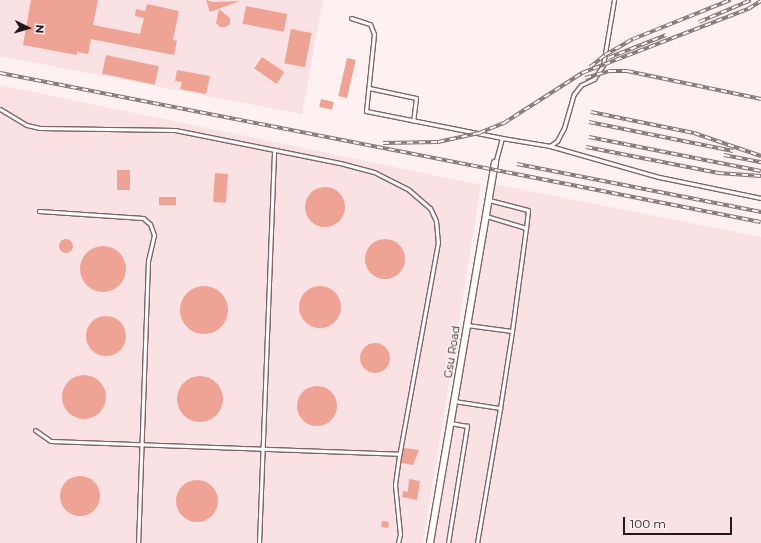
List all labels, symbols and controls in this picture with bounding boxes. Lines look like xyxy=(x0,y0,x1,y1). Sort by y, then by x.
north arrow xyxy=(8,8,48,48)
text: N xyxy=(33,24,47,34)
street label: Gsu Road xyxy=(441,325,463,379)
scale bar xyxy=(625,509,734,535)
text: 100 m xyxy=(630,516,666,531)

